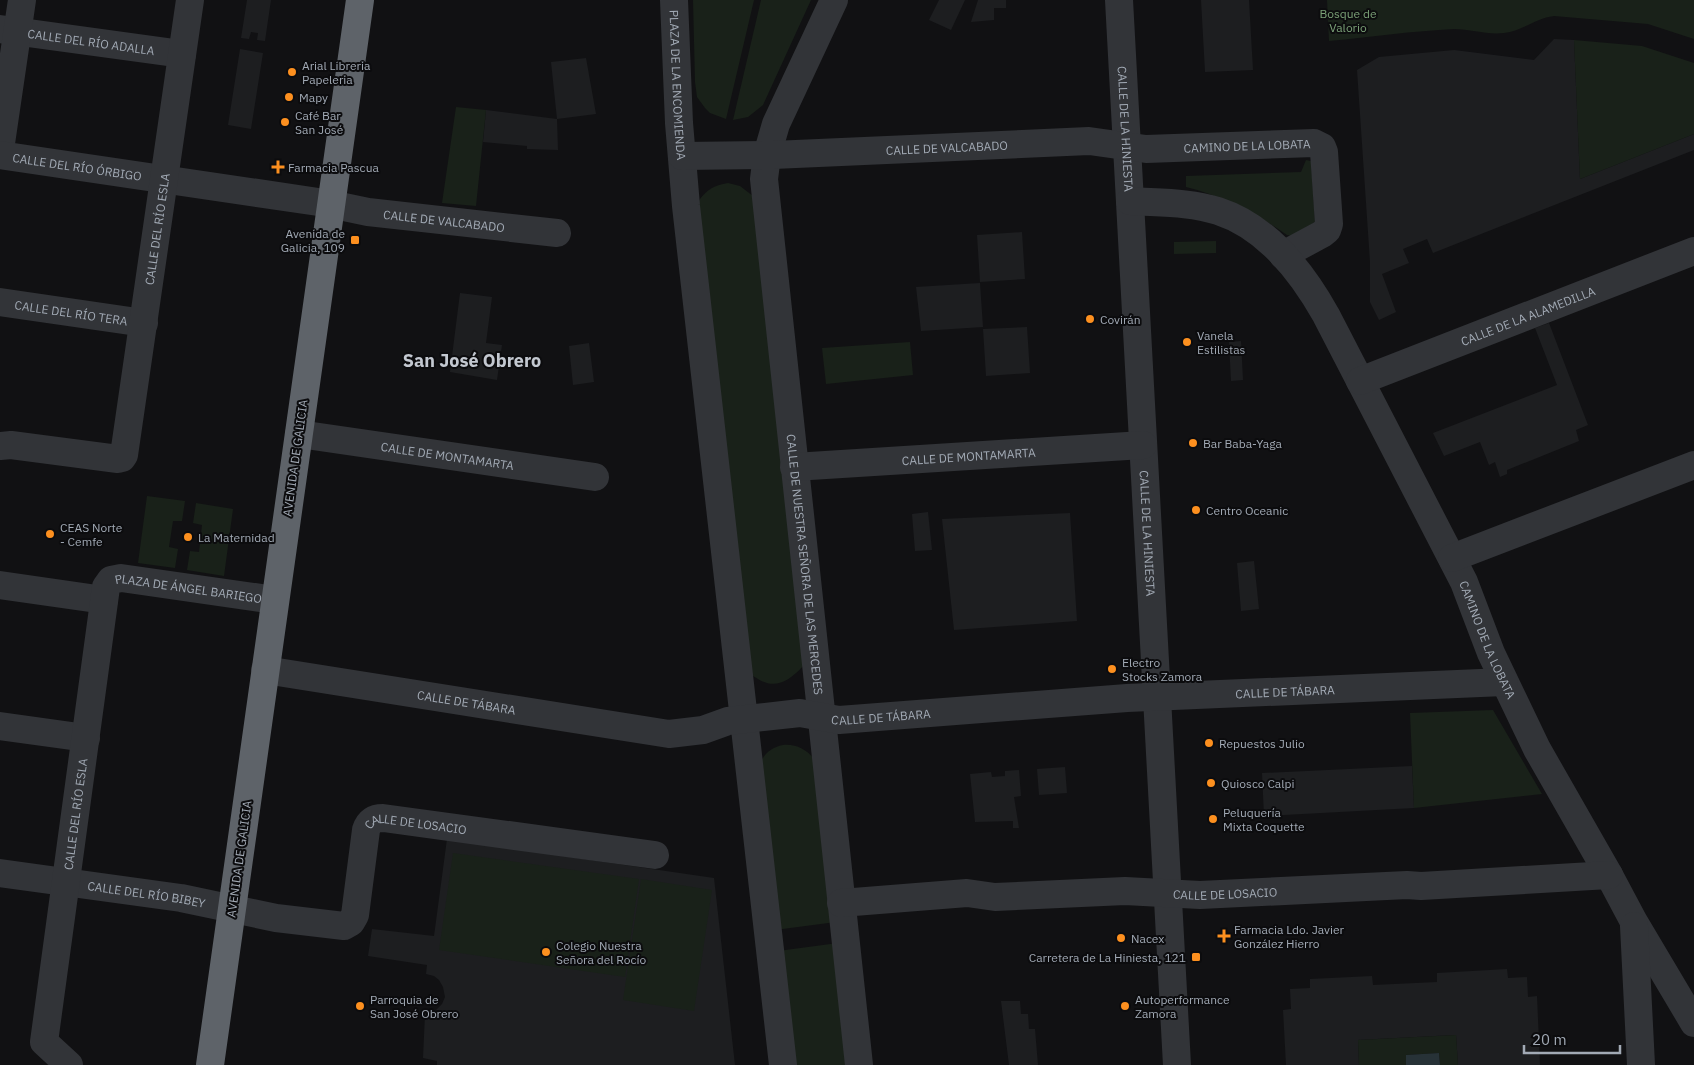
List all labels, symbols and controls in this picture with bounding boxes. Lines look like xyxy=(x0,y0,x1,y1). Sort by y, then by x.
park label: Bosque de Valorio xyxy=(1319,6,1377,35)
street label: PLAZA DE LA ENCOMIENDA xyxy=(667,9,690,161)
street label: CALLE DEL RÍO ADALLA xyxy=(27,25,156,58)
place label: Arial Libreria Papeleria xyxy=(302,58,371,87)
marker: Arial Libreria Papeleria xyxy=(286,66,298,78)
street label: CALLE DE LA HINIESTA xyxy=(1115,66,1137,192)
place label: Mapy xyxy=(299,90,328,105)
marker: Mapy xyxy=(283,91,295,103)
place label: Café Bar San José xyxy=(295,108,344,137)
marker: Café Bar San José xyxy=(279,116,291,128)
street label: CAMINO DE LA LOBATA xyxy=(1183,136,1311,155)
street label: CALLE DE VALCABADO xyxy=(885,137,1008,157)
street label: CALLE DEL RÍO ÓRBIGO xyxy=(12,149,143,183)
place label: Farmacia Pascua xyxy=(288,160,379,175)
marker: Farmacia Pascua xyxy=(272,161,284,173)
street label: CALLE DEL RÍO ESLA xyxy=(141,172,172,286)
street label: CALLE DE VALCABADO xyxy=(382,206,506,235)
place label: Avenida de Galicia, 109 xyxy=(281,226,345,255)
marker: Avenida de Galicia, 109 xyxy=(349,234,361,246)
street label: CALLE DE LA ALAMEDILLA xyxy=(1458,283,1597,349)
street label: CALLE DEL RÍO TERA xyxy=(14,297,129,328)
place label: Covirán xyxy=(1100,312,1141,327)
marker: Covirán xyxy=(1084,313,1096,325)
place label: Vanela Estilistas xyxy=(1197,328,1246,357)
marker: Vanela Estilistas xyxy=(1181,336,1193,348)
district label: San José Obrero xyxy=(403,349,541,372)
street label: AVENIDA DE GALICIA xyxy=(279,398,311,517)
street label: CALLE DE NUESTRA SEÑORA DE LAS MERCEDES xyxy=(784,433,827,696)
place label: Bar Baba-Yaga xyxy=(1203,436,1282,451)
marker: Bar Baba-Yaga xyxy=(1187,437,1199,449)
street label: CALLE DE MONTAMARTA xyxy=(380,439,515,473)
street label: CALLE DE MONTAMARTA xyxy=(901,444,1036,468)
street label: CALLE DE LA HINIESTA xyxy=(1137,470,1159,597)
place label: Centro Oceanic xyxy=(1206,503,1288,518)
marker: Centro Oceanic xyxy=(1190,504,1202,516)
place label: CEAS Norte - Cemfe xyxy=(60,520,123,549)
marker: CEAS Norte - Cemfe xyxy=(44,528,56,540)
place label: La Maternidad xyxy=(198,530,275,545)
marker: La Maternidad xyxy=(182,531,194,543)
street label: PLAZA DE ÁNGEL BARIEGO xyxy=(113,570,263,606)
street label: CAMINO DE LA LOBATA xyxy=(1457,578,1519,701)
place label: Electro Stocks Zamora xyxy=(1122,655,1203,684)
marker: Electro Stocks Zamora xyxy=(1106,663,1118,675)
street label: CALLE DE TÁBARA xyxy=(1235,682,1335,701)
street label: CALLE DE TÁBARA xyxy=(416,687,517,717)
street label: CALLE DE TÁBARA xyxy=(830,706,931,727)
place label: Repuestos Julio xyxy=(1219,736,1305,751)
marker: Repuestos Julio xyxy=(1203,737,1215,749)
street label: CALLE DEL RÍO ESLA xyxy=(60,757,90,871)
place label: Quiosco Calpi xyxy=(1221,776,1294,791)
marker: Quiosco Calpi xyxy=(1205,777,1217,789)
street label: AVENIDA DE GALICIA xyxy=(223,799,255,918)
place label: Peluquería Mixta Coquette xyxy=(1223,805,1305,834)
street label: CALLE DE LOSACIO xyxy=(360,810,468,837)
marker: Peluquería Mixta Coquette xyxy=(1207,813,1219,825)
street label: CALLE DEL RÍO BIBEY xyxy=(87,878,207,910)
street label: CALLE DE LOSACIO xyxy=(1173,884,1278,902)
place label: Farmacia Ldo. Javier González Hierro xyxy=(1234,922,1345,951)
marker: Farmacia Ldo. Javier González Hierro xyxy=(1218,930,1230,942)
place label: Nacex xyxy=(1131,931,1164,946)
marker: Nacex xyxy=(1115,932,1127,944)
place label: Colegio Nuestra Señora del Rocío xyxy=(556,938,647,967)
marker: Colegio Nuestra Señora del Rocío xyxy=(540,946,552,958)
place label: Carretera de La Hiniesta, 121 xyxy=(1029,950,1186,965)
marker: Carretera de La Hiniesta, 121 xyxy=(1190,951,1202,963)
place label: Parroquia de San José Obrero xyxy=(370,992,459,1021)
place label: Autoperformance Zamora xyxy=(1135,992,1230,1021)
marker: Parroquia de San José Obrero xyxy=(354,1000,366,1012)
marker: Autoperformance Zamora xyxy=(1119,1000,1131,1012)
scale bar xyxy=(1524,1022,1620,1054)
text: 20 m xyxy=(1532,1030,1567,1049)

